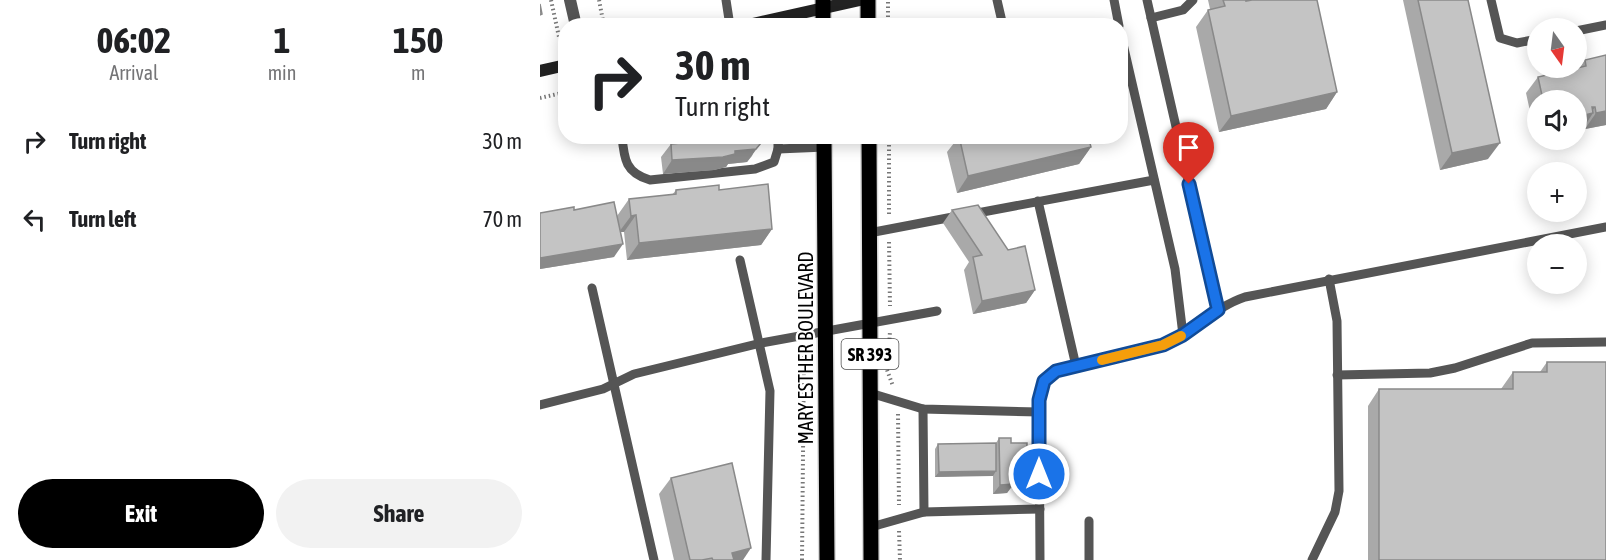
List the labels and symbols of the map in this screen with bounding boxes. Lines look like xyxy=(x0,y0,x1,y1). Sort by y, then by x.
north arrow xyxy=(1527,18,1587,78)
pin xyxy=(1163,122,1214,184)
street label: MARY ESTHER BOULEVARD xyxy=(794,252,817,444)
road number: SR 393 xyxy=(842,339,898,369)
position arrow xyxy=(1007,442,1071,506)

